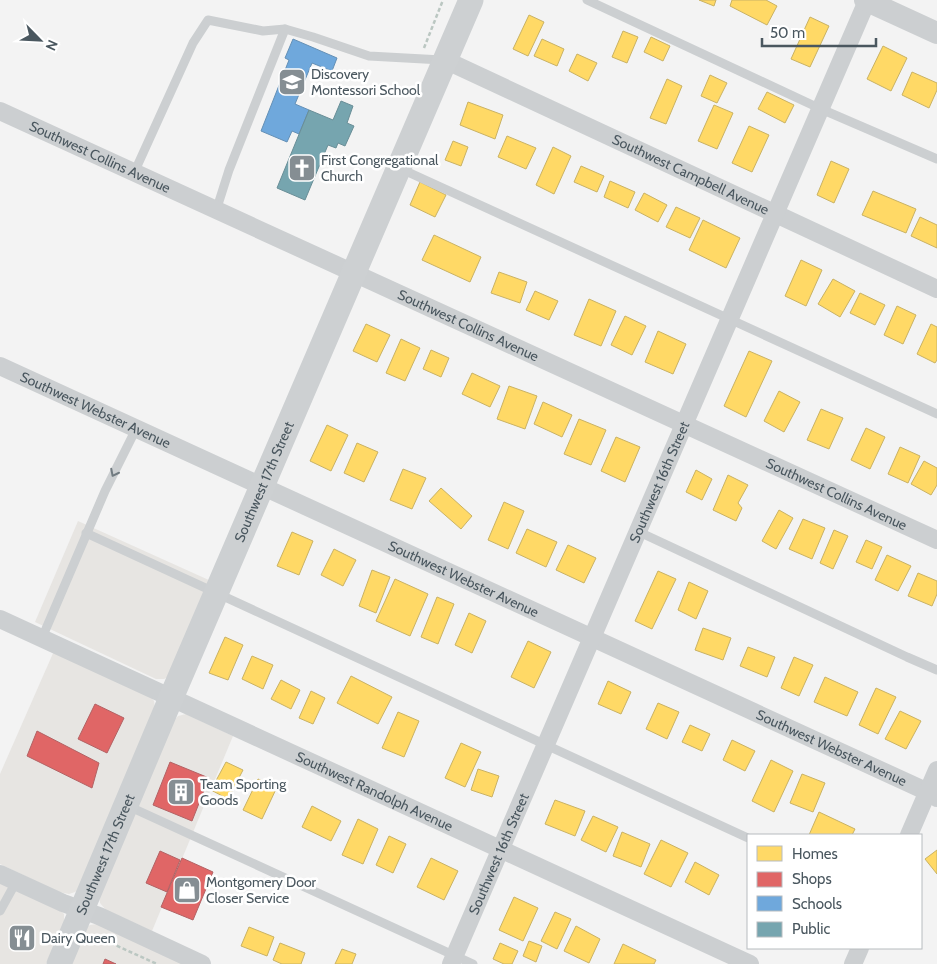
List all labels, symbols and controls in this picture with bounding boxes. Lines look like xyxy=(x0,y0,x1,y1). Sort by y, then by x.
north arrow xyxy=(15,15,65,65)
scale bar xyxy=(762,15,876,47)
text: 50 m xyxy=(770,24,805,42)
text: N xyxy=(42,37,62,53)
place label: Discovery Montessori School xyxy=(311,65,421,99)
school or university icon: Discovery Montessori School xyxy=(277,67,307,97)
street label: Southwest Collins Avenue xyxy=(27,117,173,197)
street label: Southwest Campbell Avenue xyxy=(609,130,772,219)
place label: First Congregational Church xyxy=(321,151,439,185)
church icon: First Congregational Church xyxy=(287,153,317,183)
street label: Southwest Collins Avenue xyxy=(395,285,542,365)
street label: Southwest Webster Avenue xyxy=(17,367,174,452)
street label: Southwest 17th Street xyxy=(230,418,298,545)
street label: Southwest 16th Street xyxy=(625,418,693,545)
street label: Southwest Collins Avenue xyxy=(763,454,910,534)
one-way arrow xyxy=(110,468,120,477)
street label: Southwest Webster Avenue xyxy=(385,536,542,621)
street label: Southwest Webster Avenue xyxy=(753,705,910,790)
street label: Southwest Randolph Avenue xyxy=(293,747,456,835)
place label: Team Sporting Goods xyxy=(200,775,287,809)
building icon: Team Sporting Goods xyxy=(166,777,196,807)
street label: Southwest 16th Street xyxy=(464,790,533,917)
street label: Southwest 17th Street xyxy=(72,791,139,917)
legend xyxy=(747,834,922,949)
text: Homes xyxy=(792,845,838,863)
text: Shops xyxy=(792,870,832,888)
place label: Montgomery Door Closer Service xyxy=(206,873,317,907)
shop icon: Montgomery Door Closer Service xyxy=(172,875,202,905)
text: Schools xyxy=(792,895,842,913)
text: Public xyxy=(792,920,830,938)
restaurant icon: Dairy Queen xyxy=(7,923,37,953)
place label: Dairy Queen xyxy=(41,929,116,947)

